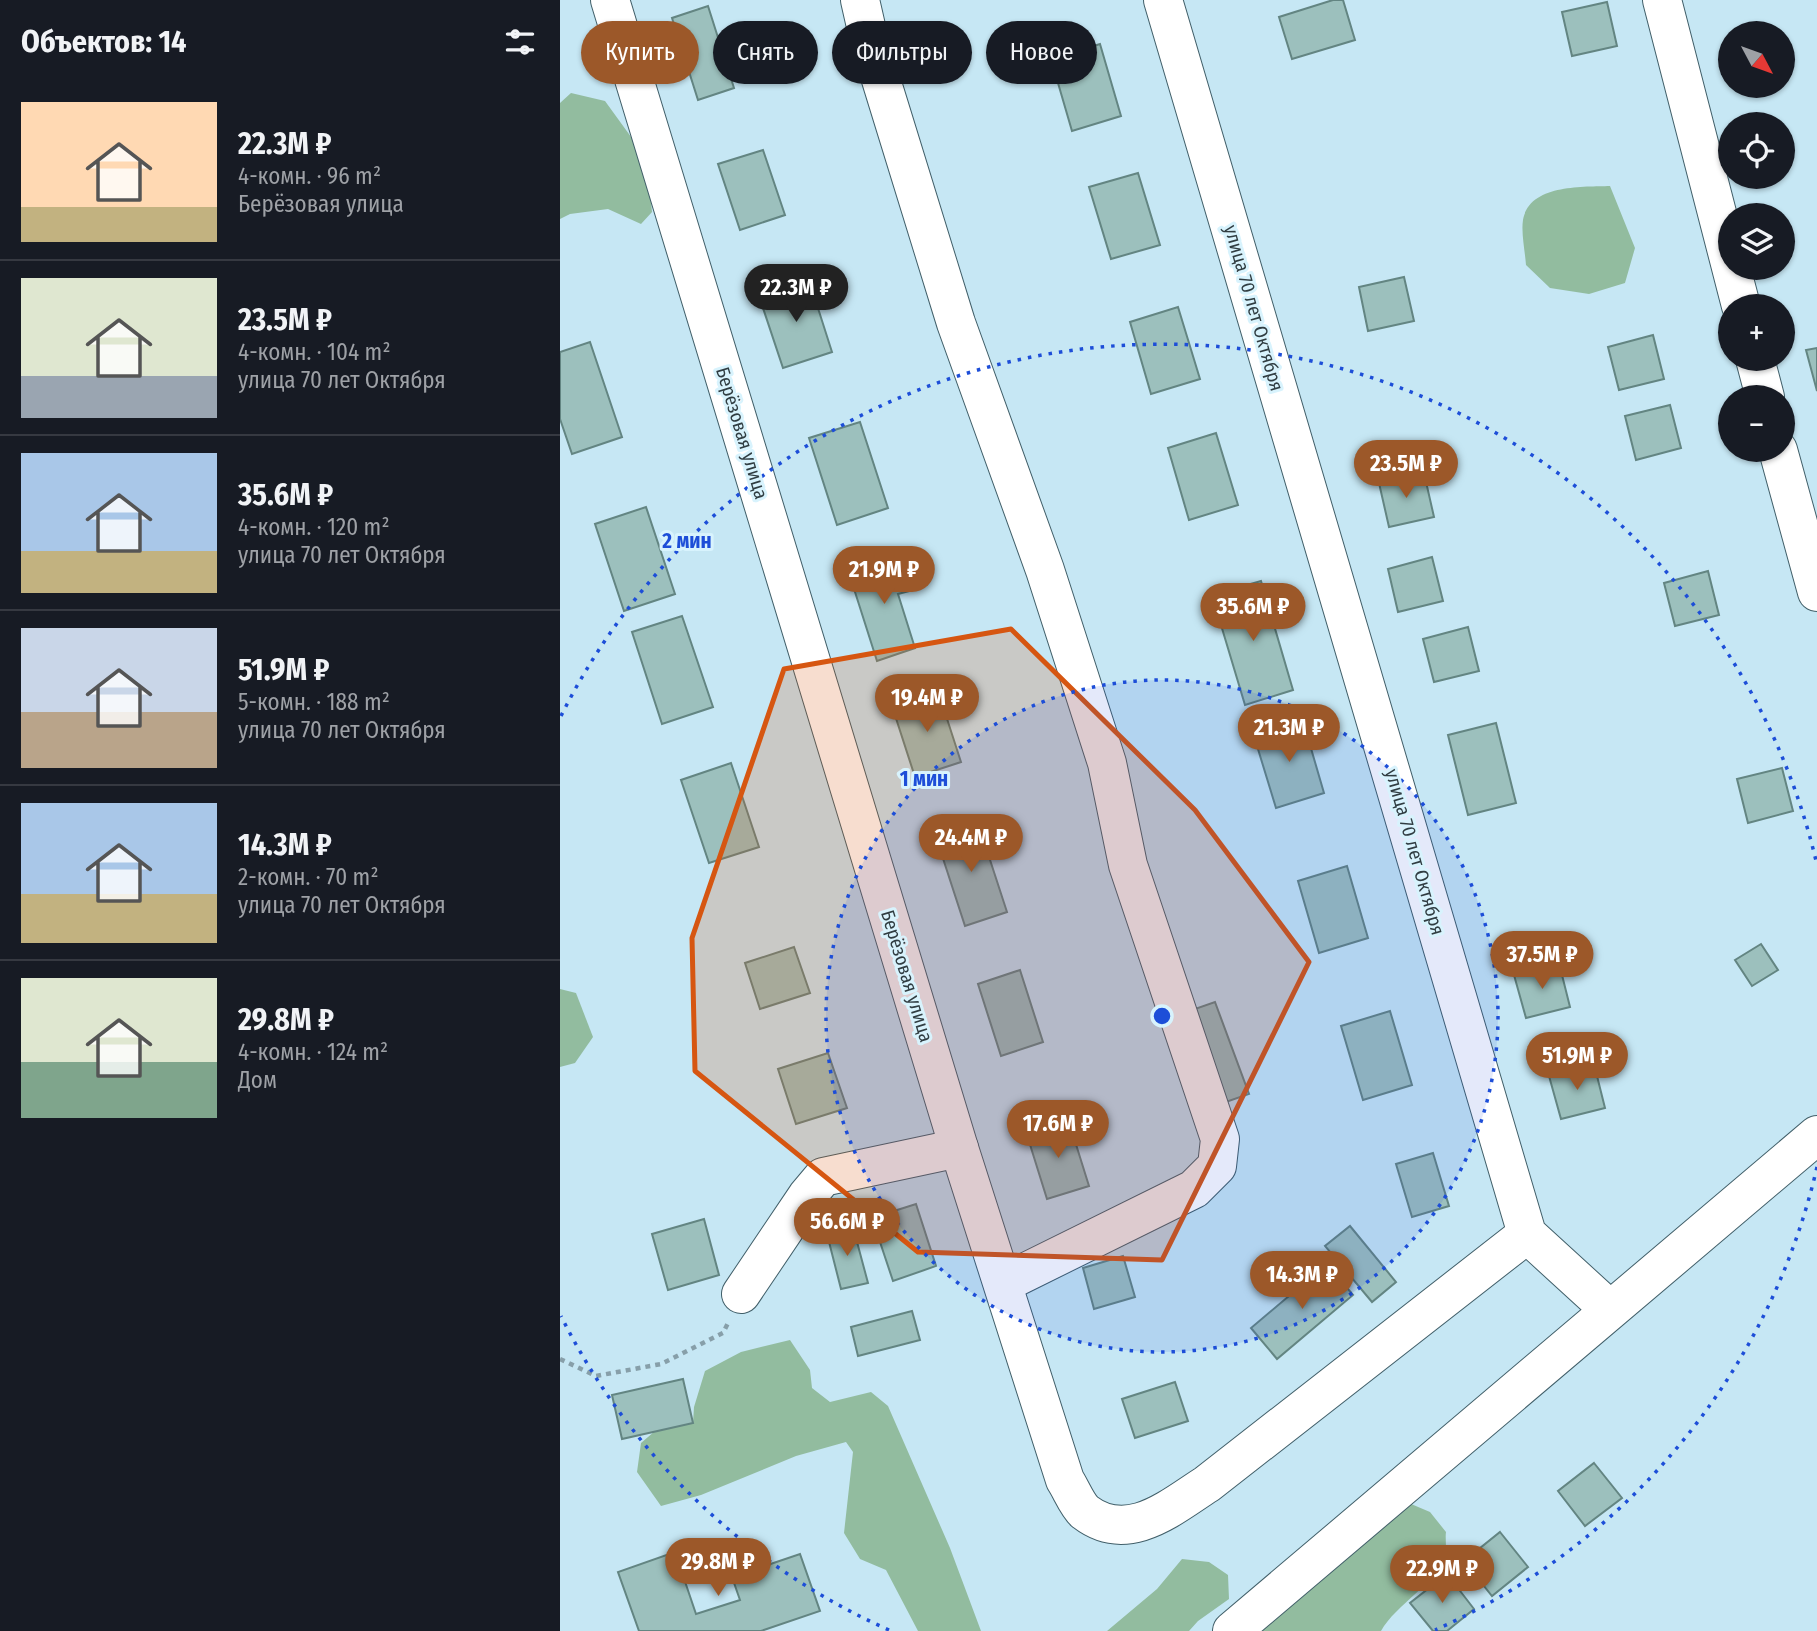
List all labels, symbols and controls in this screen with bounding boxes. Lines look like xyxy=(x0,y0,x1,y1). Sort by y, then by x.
chip: Купить xyxy=(581,21,699,84)
chip: Снять xyxy=(713,21,818,84)
chip: Фильтры xyxy=(832,21,972,84)
chip: Новое xyxy=(986,21,1097,84)
north arrow xyxy=(1718,21,1796,98)
map controls xyxy=(1718,21,1795,462)
icon: filters xyxy=(501,23,539,61)
text: Объектов: 14 xyxy=(21,24,187,60)
button: locate xyxy=(1718,112,1795,189)
text: 22.3M ₽ xyxy=(238,126,331,162)
icon: home xyxy=(77,130,161,214)
text: 4-комн. · 96 m² xyxy=(238,162,381,190)
text: Берёзовая улица xyxy=(238,190,404,218)
button: layers xyxy=(1718,203,1795,280)
street label: улица 70 лет Октября xyxy=(1219,222,1289,394)
pin: 22.3M ₽ xyxy=(731,264,861,324)
text: 22.3M ₽ xyxy=(760,273,832,301)
button: + xyxy=(1718,294,1795,371)
text: 23.5M ₽ xyxy=(238,302,332,338)
icon: home xyxy=(77,306,161,390)
text: 4-комн. · 104 m² xyxy=(238,338,391,366)
street label: Берёзовая улица xyxy=(711,364,773,502)
text: улица 70 лет Октября xyxy=(238,366,446,394)
button: − xyxy=(1718,385,1795,462)
pin: 23.5M ₽ xyxy=(1341,440,1471,500)
text: 23.5M ₽ xyxy=(1370,449,1442,477)
text: 35.6M ₽ xyxy=(238,477,333,513)
icon: home xyxy=(77,481,161,565)
text: 4-комн. · 120 m² xyxy=(238,513,390,541)
text: 2 мин xyxy=(661,528,712,554)
text: улица 70 лет Октября xyxy=(238,541,446,569)
pin: 21.9M ₽ xyxy=(819,546,949,606)
text: 21.9M ₽ xyxy=(849,555,919,583)
pin: 35.6M ₽ xyxy=(1188,584,1318,643)
text: 35.6M ₽ xyxy=(1216,592,1290,620)
text: 51.9M ₽ xyxy=(238,652,330,688)
icon: home xyxy=(77,656,161,740)
pin: 19.4M ₽ xyxy=(862,674,992,734)
text: 19.4M ₽ xyxy=(891,683,963,711)
text: 5-комн. · 188 m² xyxy=(238,688,390,716)
pin: 21.3M ₽ xyxy=(1224,704,1354,764)
text: 21.3M ₽ xyxy=(1254,713,1324,741)
text: улица 70 лет Октября xyxy=(238,716,446,744)
text: 1 мин xyxy=(900,766,948,792)
street label: улица 70 лет Октября xyxy=(1380,766,1450,938)
pin: 24.4M ₽ xyxy=(906,814,1036,874)
text: 24.4M ₽ xyxy=(935,823,1007,851)
text: 14.3M ₽ xyxy=(238,827,332,863)
icon: home xyxy=(77,831,161,915)
text: 2-комн. · 70 m² xyxy=(238,863,378,891)
text: улица 70 лет Октября xyxy=(238,891,446,919)
street label: Берёзовая улица xyxy=(876,907,938,1045)
pin: 37.5M ₽ xyxy=(1477,932,1607,991)
text: 37.5M ₽ xyxy=(1506,940,1578,968)
text: 29.8M ₽ xyxy=(238,1002,334,1038)
centre of rings xyxy=(1150,1004,1174,1028)
icon: home xyxy=(77,1006,161,1090)
pin: 51.9M ₽ xyxy=(1512,1032,1642,1092)
text: 4-комн. · 124 m² xyxy=(238,1038,388,1066)
text: 51.9M ₽ xyxy=(1542,1041,1612,1069)
text: Дом xyxy=(238,1066,277,1094)
pin: 17.6M ₽ xyxy=(993,1100,1123,1160)
text: 17.6M ₽ xyxy=(1023,1109,1093,1137)
pin: 56.6M ₽ xyxy=(782,1198,912,1258)
text: 56.6M ₽ xyxy=(810,1207,884,1235)
pin: 14.3M ₽ xyxy=(1237,1252,1367,1311)
text: 14.3M ₽ xyxy=(1266,1260,1338,1288)
pin: 29.8M ₽ xyxy=(653,1538,783,1598)
pin: 22.9M ₽ xyxy=(1377,1546,1507,1605)
text: 29.8M ₽ xyxy=(681,1547,755,1575)
text: 22.9M ₽ xyxy=(1406,1554,1478,1582)

